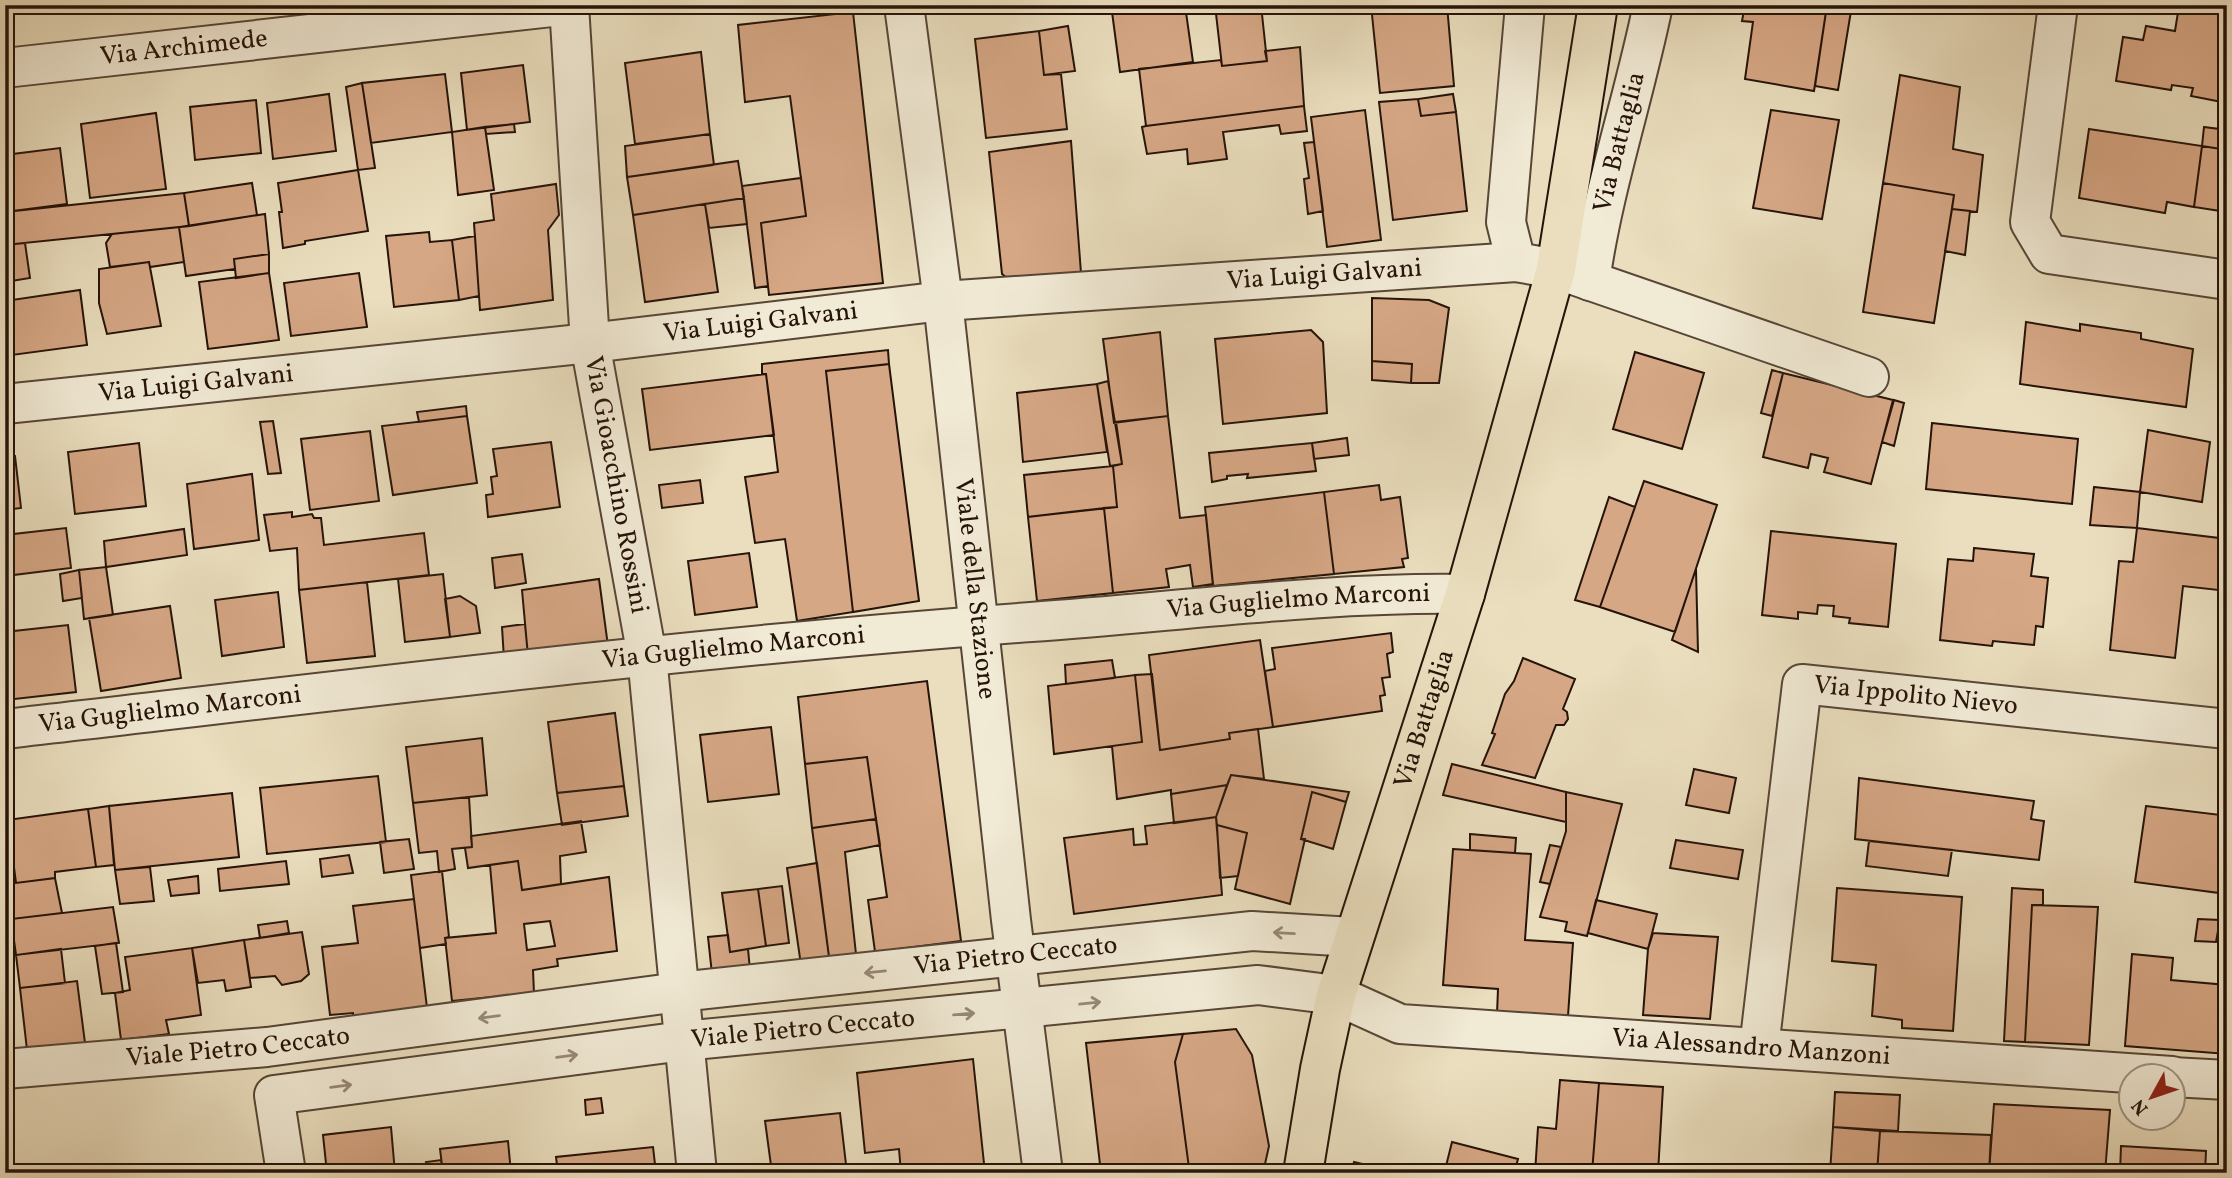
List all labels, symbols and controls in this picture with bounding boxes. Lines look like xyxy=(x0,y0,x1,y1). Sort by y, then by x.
street label: Via Archimede xyxy=(98,21,270,75)
street label: Via Battaglia xyxy=(1585,68,1655,216)
street label: Via Luigi Galvani xyxy=(1226,250,1423,300)
street label: Via Luigi Galvani xyxy=(661,293,860,352)
street label: Via Gioacchino Rossini xyxy=(575,353,657,617)
street label: Via Luigi Galvani xyxy=(97,356,295,412)
street label: Viale della Stazione xyxy=(945,476,1005,701)
street label: Via Guglielmo Marconi xyxy=(1165,576,1431,629)
street label: Via Guglielmo Marconi xyxy=(600,617,867,679)
street label: Via Battaglia xyxy=(1386,645,1464,793)
street label: Via Ippolito Nievo xyxy=(1812,667,2020,725)
street label: Via Guglielmo Marconi xyxy=(37,677,303,743)
one-way arrow xyxy=(1274,926,1296,939)
street label: Via Pietro Ceccato xyxy=(912,927,1119,985)
one-way arrow xyxy=(864,965,887,978)
one-way arrow xyxy=(1078,996,1101,1009)
street label: Viale Pietro Ceccato xyxy=(689,1001,917,1058)
one-way arrow xyxy=(952,1007,974,1020)
one-way arrow xyxy=(479,1011,501,1024)
street label: Viale Pietro Ceccato xyxy=(125,1018,352,1077)
street label: Via Alessandro Manzoni xyxy=(1611,1020,1892,1075)
one-way arrow xyxy=(555,1050,578,1063)
north arrow xyxy=(2116,1062,2186,1132)
one-way arrow xyxy=(329,1079,352,1092)
text: N xyxy=(2126,1093,2155,1120)

